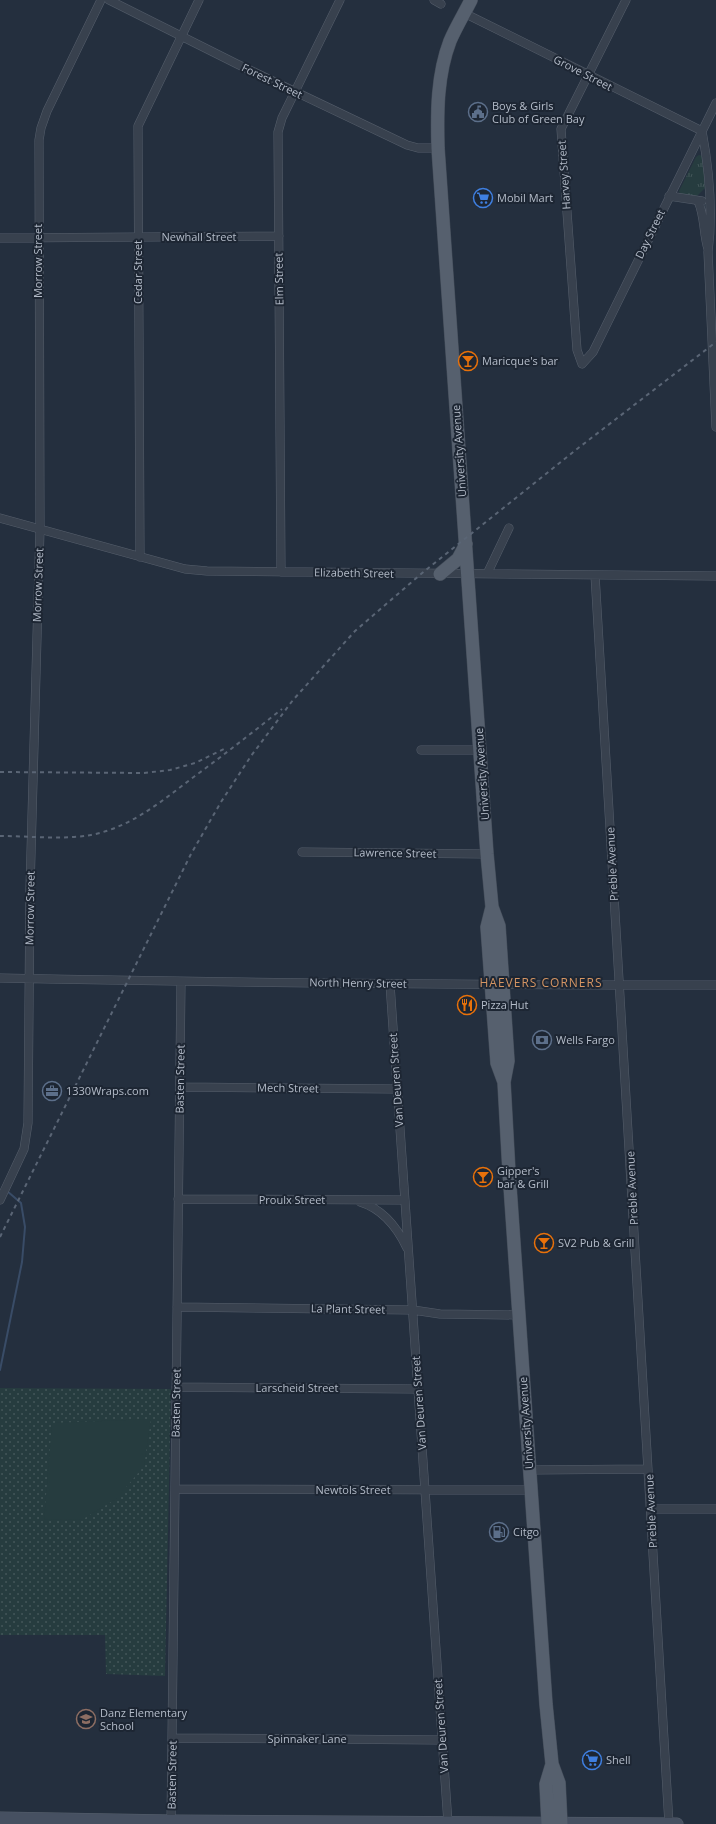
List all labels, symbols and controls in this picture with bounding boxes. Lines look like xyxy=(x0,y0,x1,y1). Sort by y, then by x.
street label: Grove Street xyxy=(551,51,615,94)
street label: Forest Street xyxy=(239,59,305,102)
place label: Boys & Girls Club of Green Bay xyxy=(492,98,585,126)
public building icon: Boys & Girls Club of Green Bay xyxy=(467,101,489,123)
street label: Harvey Street xyxy=(554,140,573,210)
supermarket icon: Mobil Mart xyxy=(472,187,494,209)
place label: Mobil Mart xyxy=(497,190,553,205)
street label: Day Street xyxy=(631,207,668,261)
street label: Morrow Street xyxy=(30,224,45,298)
street label: Newhall Street xyxy=(162,229,237,244)
street label: Cedar Street xyxy=(130,240,145,304)
street label: Elm Street xyxy=(271,252,286,305)
bar icon: Maricque's bar xyxy=(457,350,479,372)
place label: Maricque's bar xyxy=(482,353,559,368)
street label: University Avenue xyxy=(448,404,469,498)
street label: Morrow Street xyxy=(29,548,46,622)
street label: Elizabeth Street xyxy=(314,564,394,581)
street label: University Avenue xyxy=(471,727,492,821)
street label: Preble Avenue xyxy=(602,827,621,901)
street label: Lawrence Street xyxy=(353,844,437,861)
street label: Morrow Street xyxy=(21,871,38,945)
street label: North Henry Street xyxy=(309,974,407,991)
district label: HAEVERS CORNERS xyxy=(479,974,603,991)
restaurant icon: Pizza Hut xyxy=(456,994,478,1016)
place label: Pizza Hut xyxy=(481,997,529,1012)
bank icon: Wells Fargo xyxy=(531,1029,553,1051)
street label: Van Deuren Street xyxy=(385,1032,406,1128)
place label: Wells Fargo xyxy=(556,1032,615,1047)
street label: Basten Street xyxy=(171,1044,188,1114)
street label: Mech Street xyxy=(257,1079,319,1096)
office icon: 1330Wraps.com xyxy=(41,1080,63,1102)
place label: 1330Wraps.com xyxy=(66,1083,149,1098)
street label: Preble Avenue xyxy=(622,1151,641,1225)
place label: Gipper's bar & Grill xyxy=(497,1163,549,1191)
bar icon: Gipper's bar & Grill xyxy=(472,1166,494,1188)
street label: Proulx Street xyxy=(259,1192,325,1207)
bar icon: SV2 Pub & Grill xyxy=(533,1232,555,1254)
place label: SV2 Pub & Grill xyxy=(558,1235,634,1250)
street label: La Plant Street xyxy=(311,1300,385,1317)
street label: Van Deuren Street xyxy=(408,1355,429,1451)
street label: Basten Street xyxy=(167,1368,184,1438)
street label: University Avenue xyxy=(515,1376,536,1470)
street label: Larscheid Street xyxy=(256,1380,339,1395)
street label: Preble Avenue xyxy=(641,1474,660,1548)
street label: Newtols Street xyxy=(315,1482,391,1497)
fuel station icon: Citgo xyxy=(488,1521,510,1543)
place label: Citgo xyxy=(513,1524,540,1539)
street label: Van Deuren Street xyxy=(430,1678,451,1774)
place label: Danz Elementary School xyxy=(100,1705,188,1733)
school or university icon: Danz Elementary School xyxy=(75,1708,97,1730)
street label: Spinnaker Lane xyxy=(267,1731,347,1746)
street label: Basten Street xyxy=(163,1740,180,1810)
supermarket icon: Shell xyxy=(581,1749,603,1771)
place label: Shell xyxy=(606,1752,631,1767)

